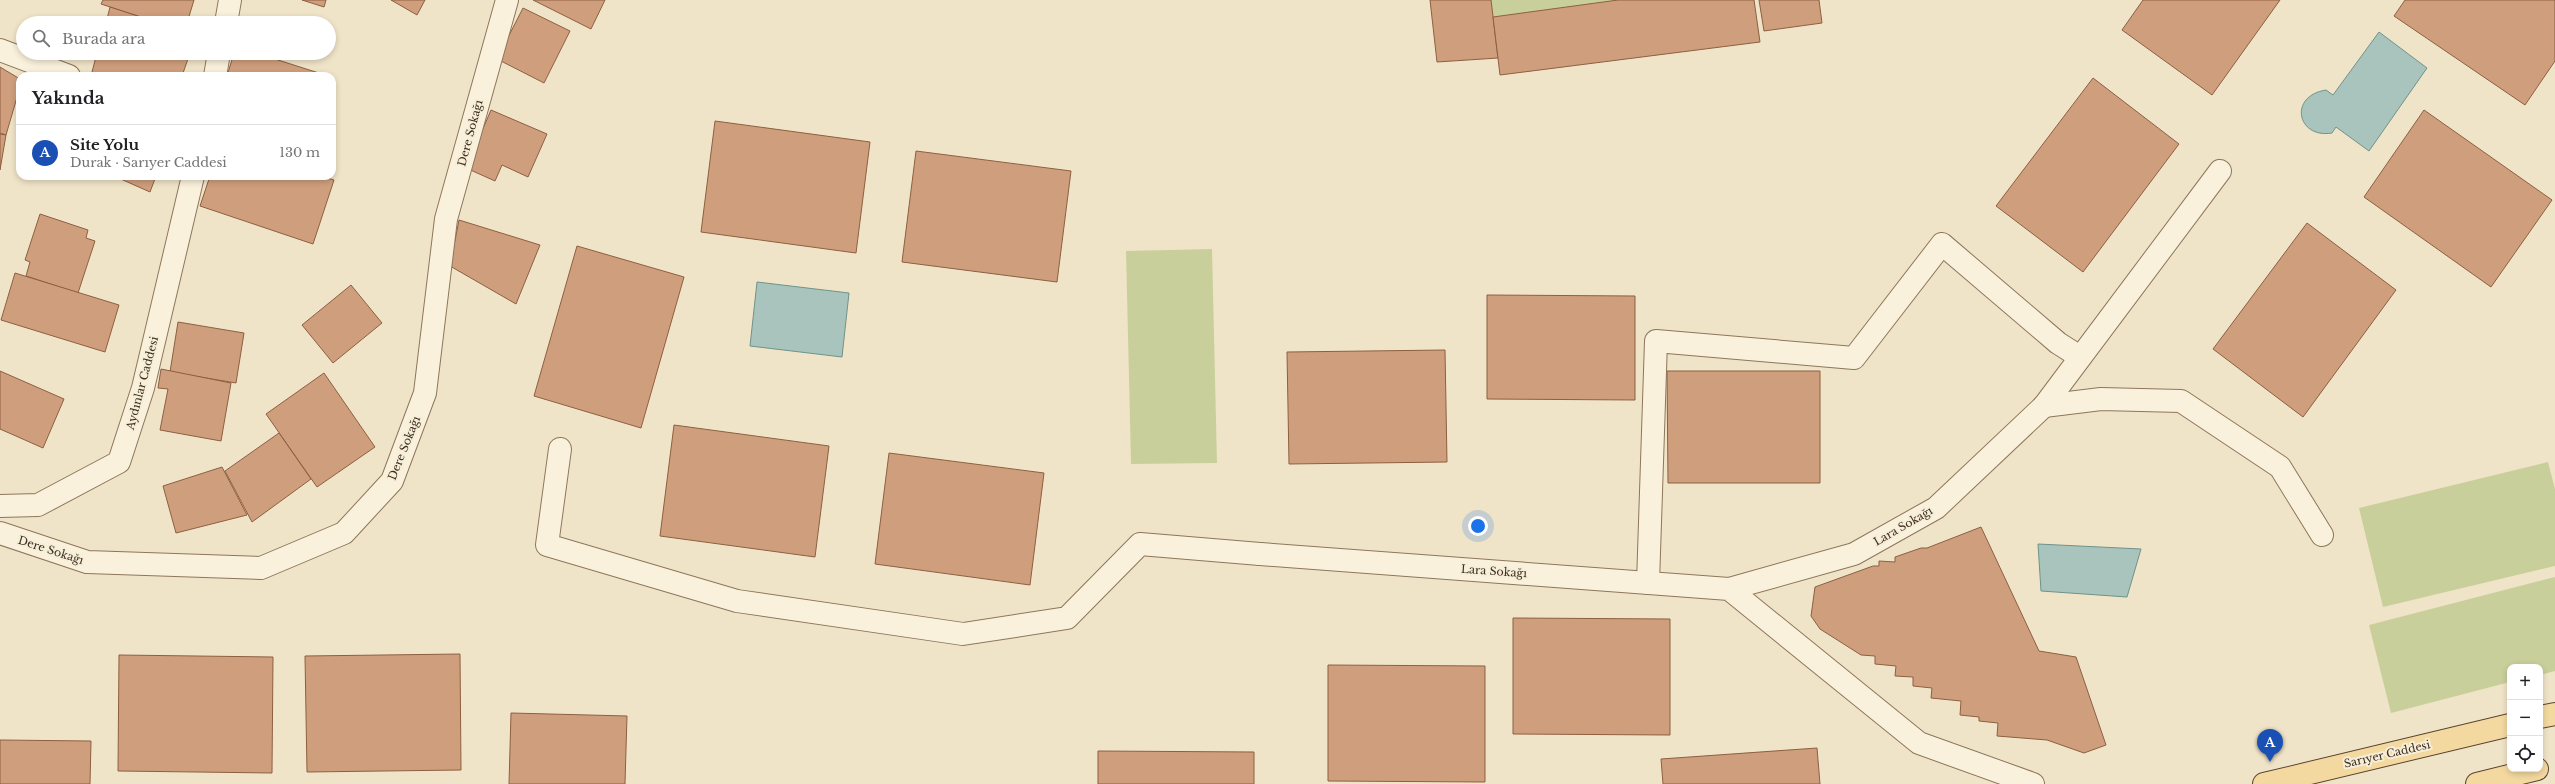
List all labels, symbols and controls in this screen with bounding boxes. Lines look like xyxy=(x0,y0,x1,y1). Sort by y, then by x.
search box xyxy=(16,16,336,60)
icon: search xyxy=(30,27,52,49)
text: Burada ara xyxy=(62,29,145,48)
text: Yakında xyxy=(32,88,104,109)
street label: Dere Sokağı xyxy=(454,98,486,168)
text: Site Yolu xyxy=(70,135,139,154)
text: A xyxy=(40,144,50,161)
text: 130 m xyxy=(279,144,320,161)
text: Durak · Sarıyer Caddesi xyxy=(70,154,227,171)
street label: Aydınlar Caddesi xyxy=(123,335,161,432)
street label: Dere Sokağı xyxy=(385,414,423,482)
street label: Lara Sokağı xyxy=(1871,503,1935,549)
your location xyxy=(1468,516,1488,536)
street label: Dere Sokağı xyxy=(16,533,86,567)
street label: Lara Sokağı xyxy=(1461,562,1528,580)
map controls xyxy=(2507,664,2543,772)
button: + xyxy=(2507,664,2543,700)
button: − xyxy=(2507,700,2543,736)
pin: A xyxy=(2257,729,2283,762)
button: locate xyxy=(2507,736,2543,772)
street label: Sarıyer Caddesi xyxy=(2342,737,2432,771)

